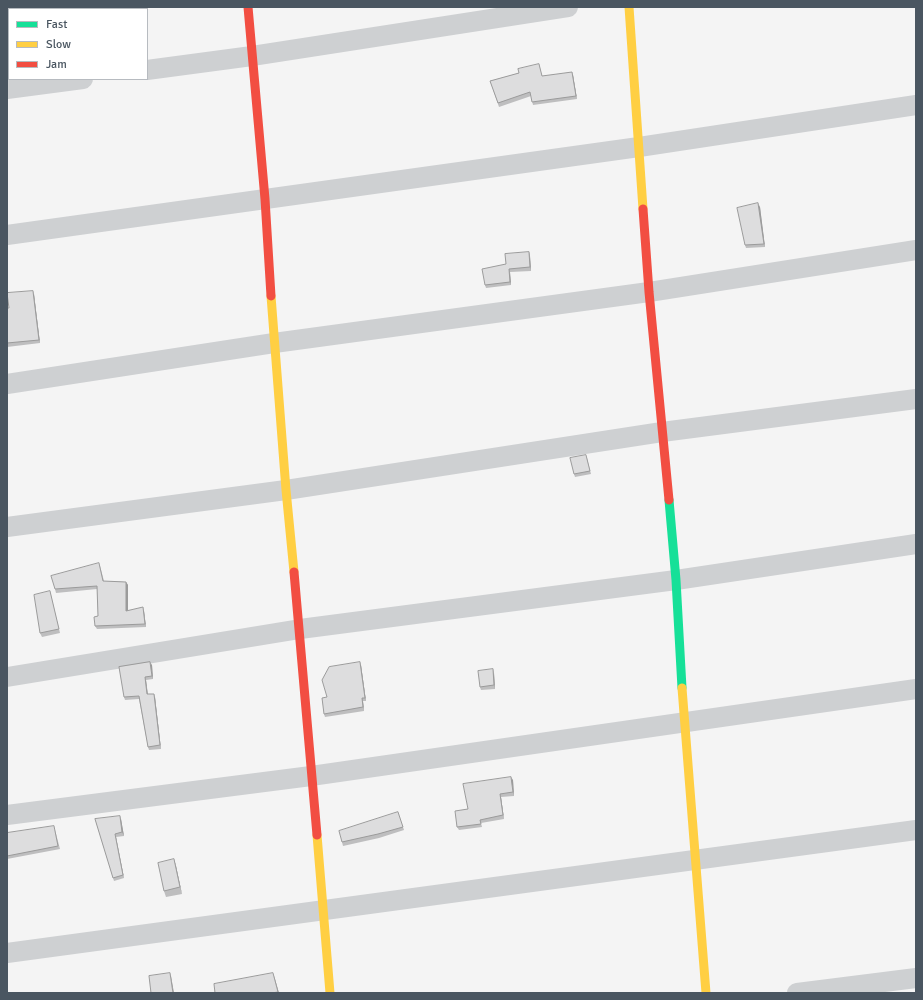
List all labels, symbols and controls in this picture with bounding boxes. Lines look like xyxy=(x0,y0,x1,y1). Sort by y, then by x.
legend xyxy=(8,8,148,80)
text: Fast xyxy=(46,17,67,32)
text: Slow xyxy=(46,37,71,52)
text: Jam xyxy=(46,57,67,72)

